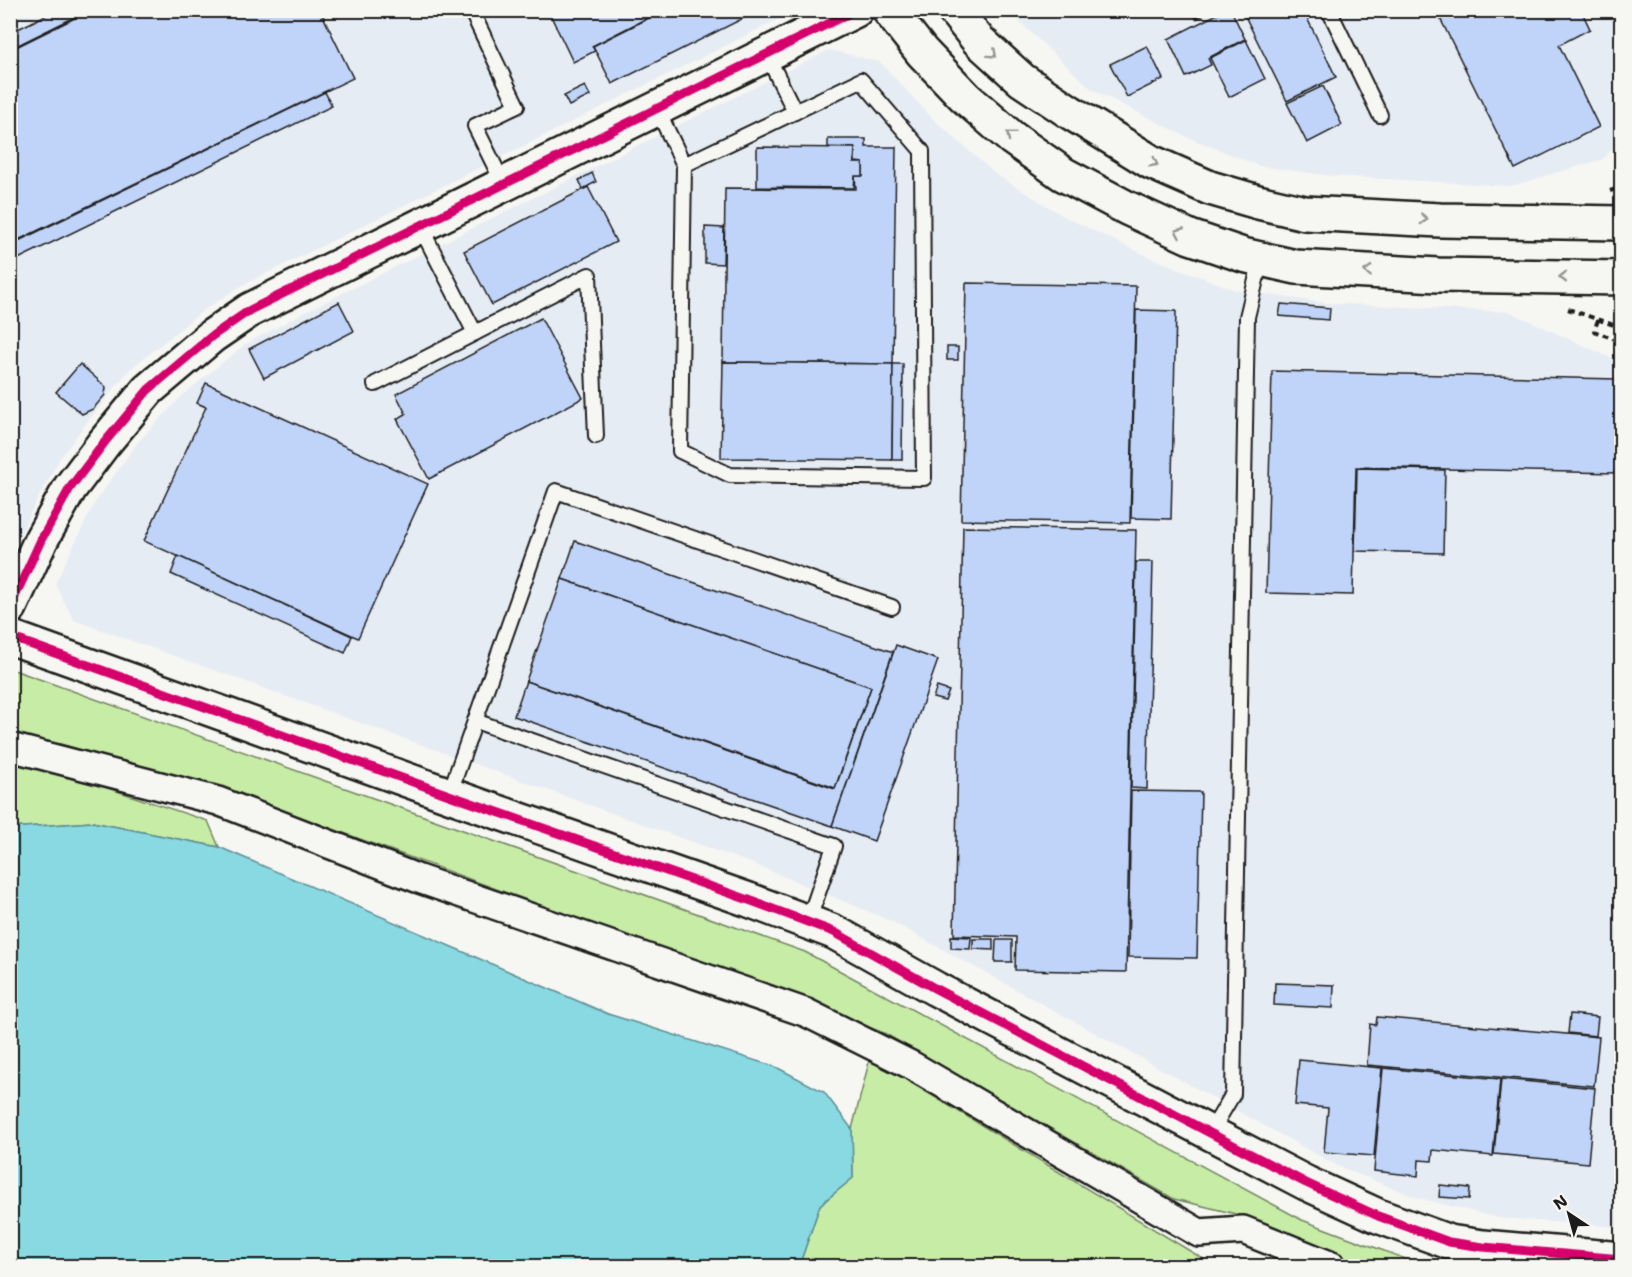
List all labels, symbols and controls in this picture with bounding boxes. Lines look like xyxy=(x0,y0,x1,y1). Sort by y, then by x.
one-way arrow xyxy=(986,47,997,58)
one-way arrow xyxy=(1006,132,1017,143)
one-way arrow xyxy=(1148,155,1159,167)
one-way arrow xyxy=(1420,212,1429,225)
one-way arrow xyxy=(1174,227,1185,239)
one-way arrow xyxy=(1364,265,1373,278)
one-way arrow xyxy=(1559,271,1568,283)
north arrow xyxy=(1539,1184,1599,1244)
text: N xyxy=(1549,1190,1572,1214)

